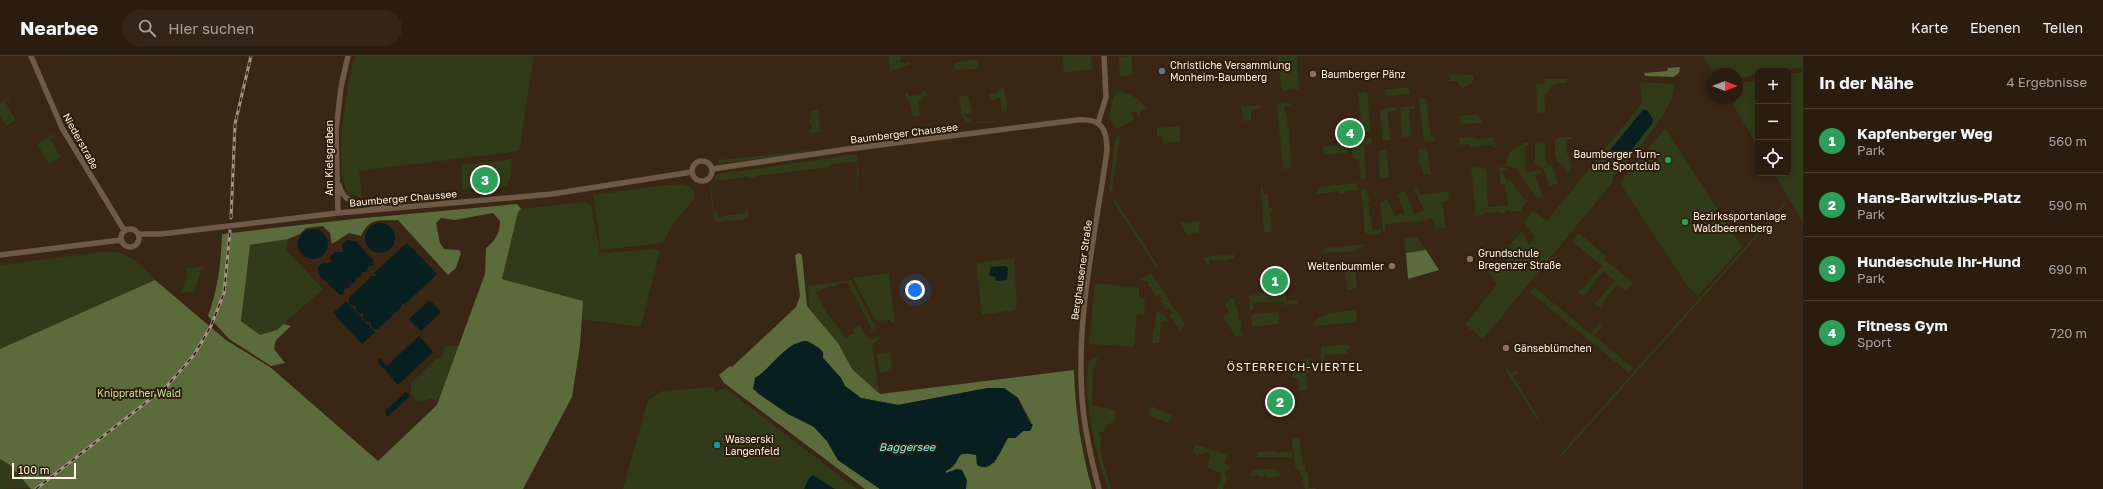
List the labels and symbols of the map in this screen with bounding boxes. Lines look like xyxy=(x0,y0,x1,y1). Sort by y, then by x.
place label: Christliche Versammlung Monheim-Baumberg xyxy=(1170,59,1291,83)
marker: Christliche Versammlung Monheim-Baumberg xyxy=(1157,66,1167,76)
place label: Baumberger Pänz xyxy=(1321,68,1406,80)
north arrow xyxy=(1707,68,1743,104)
marker: Baumberger Pänz xyxy=(1308,69,1318,79)
street label: Niederstraße xyxy=(61,111,101,171)
pin: 4 xyxy=(1337,118,1363,148)
street label: Am Kielsgraben xyxy=(323,120,335,196)
street label: Baumberger Chaussee xyxy=(850,120,959,146)
place label: Baumberger Turn- und Sportclub xyxy=(1573,148,1660,172)
marker: Baumberger Turn- und Sportclub xyxy=(1663,155,1673,165)
pin: 3 xyxy=(472,165,498,195)
street label: Baumberger Chaussee xyxy=(349,187,458,209)
place label: Bezirkssportanlage Waldbeerenberg xyxy=(1693,210,1786,234)
marker: Bezirkssportanlage Waldbeerenberg xyxy=(1680,217,1690,227)
street label: Berghausener Straße xyxy=(1068,219,1094,321)
place label: Grundschule Bregenzer Straße xyxy=(1478,247,1561,271)
marker: Grundschule Bregenzer Straße xyxy=(1465,254,1475,264)
place label: Weltenbummler xyxy=(1307,260,1384,272)
marker: Weltenbummler xyxy=(1387,261,1397,271)
pin: 1 xyxy=(1262,266,1288,296)
your location xyxy=(905,280,925,300)
place label: Gänseblümchen xyxy=(1514,342,1592,354)
marker: Gänseblümchen xyxy=(1501,343,1511,353)
district label: ÖSTERREICH-VIERTEL xyxy=(1227,360,1363,373)
park label: Knipprather Wald xyxy=(97,387,181,399)
pin: 2 xyxy=(1267,387,1293,417)
place label: Wasserski Langenfeld xyxy=(725,433,779,457)
marker: Wasserski Langenfeld xyxy=(712,440,722,450)
water label: Baggersee xyxy=(879,440,937,454)
scale bar xyxy=(12,461,76,480)

